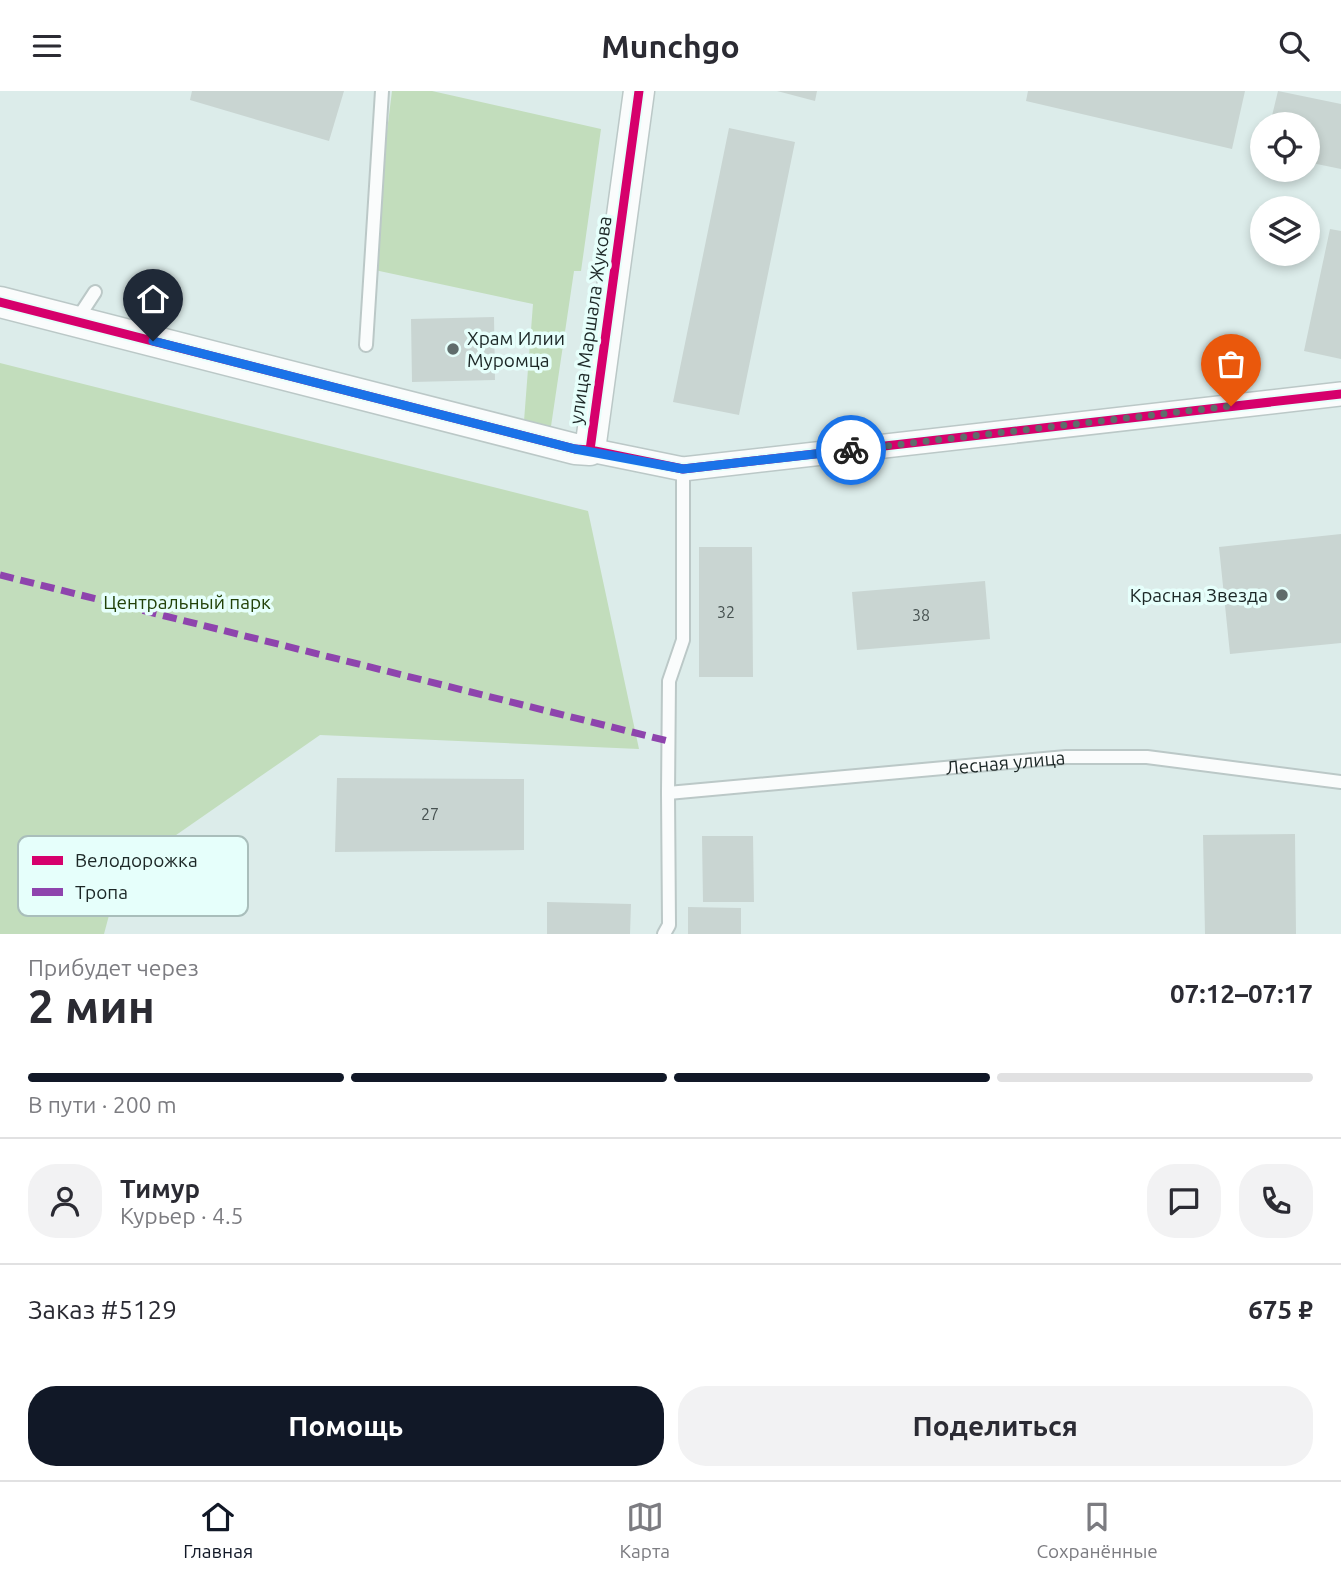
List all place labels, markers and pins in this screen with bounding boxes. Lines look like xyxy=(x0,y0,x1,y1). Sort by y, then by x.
pin xyxy=(123,269,183,341)
place label: Храм Илии Муромца xyxy=(467,327,565,371)
pin xyxy=(1201,334,1261,406)
marker: Храм Илии Муромца xyxy=(445,341,461,357)
place label: Красная Звезда xyxy=(1130,584,1268,606)
marker: Красная Звезда xyxy=(1274,587,1290,603)

